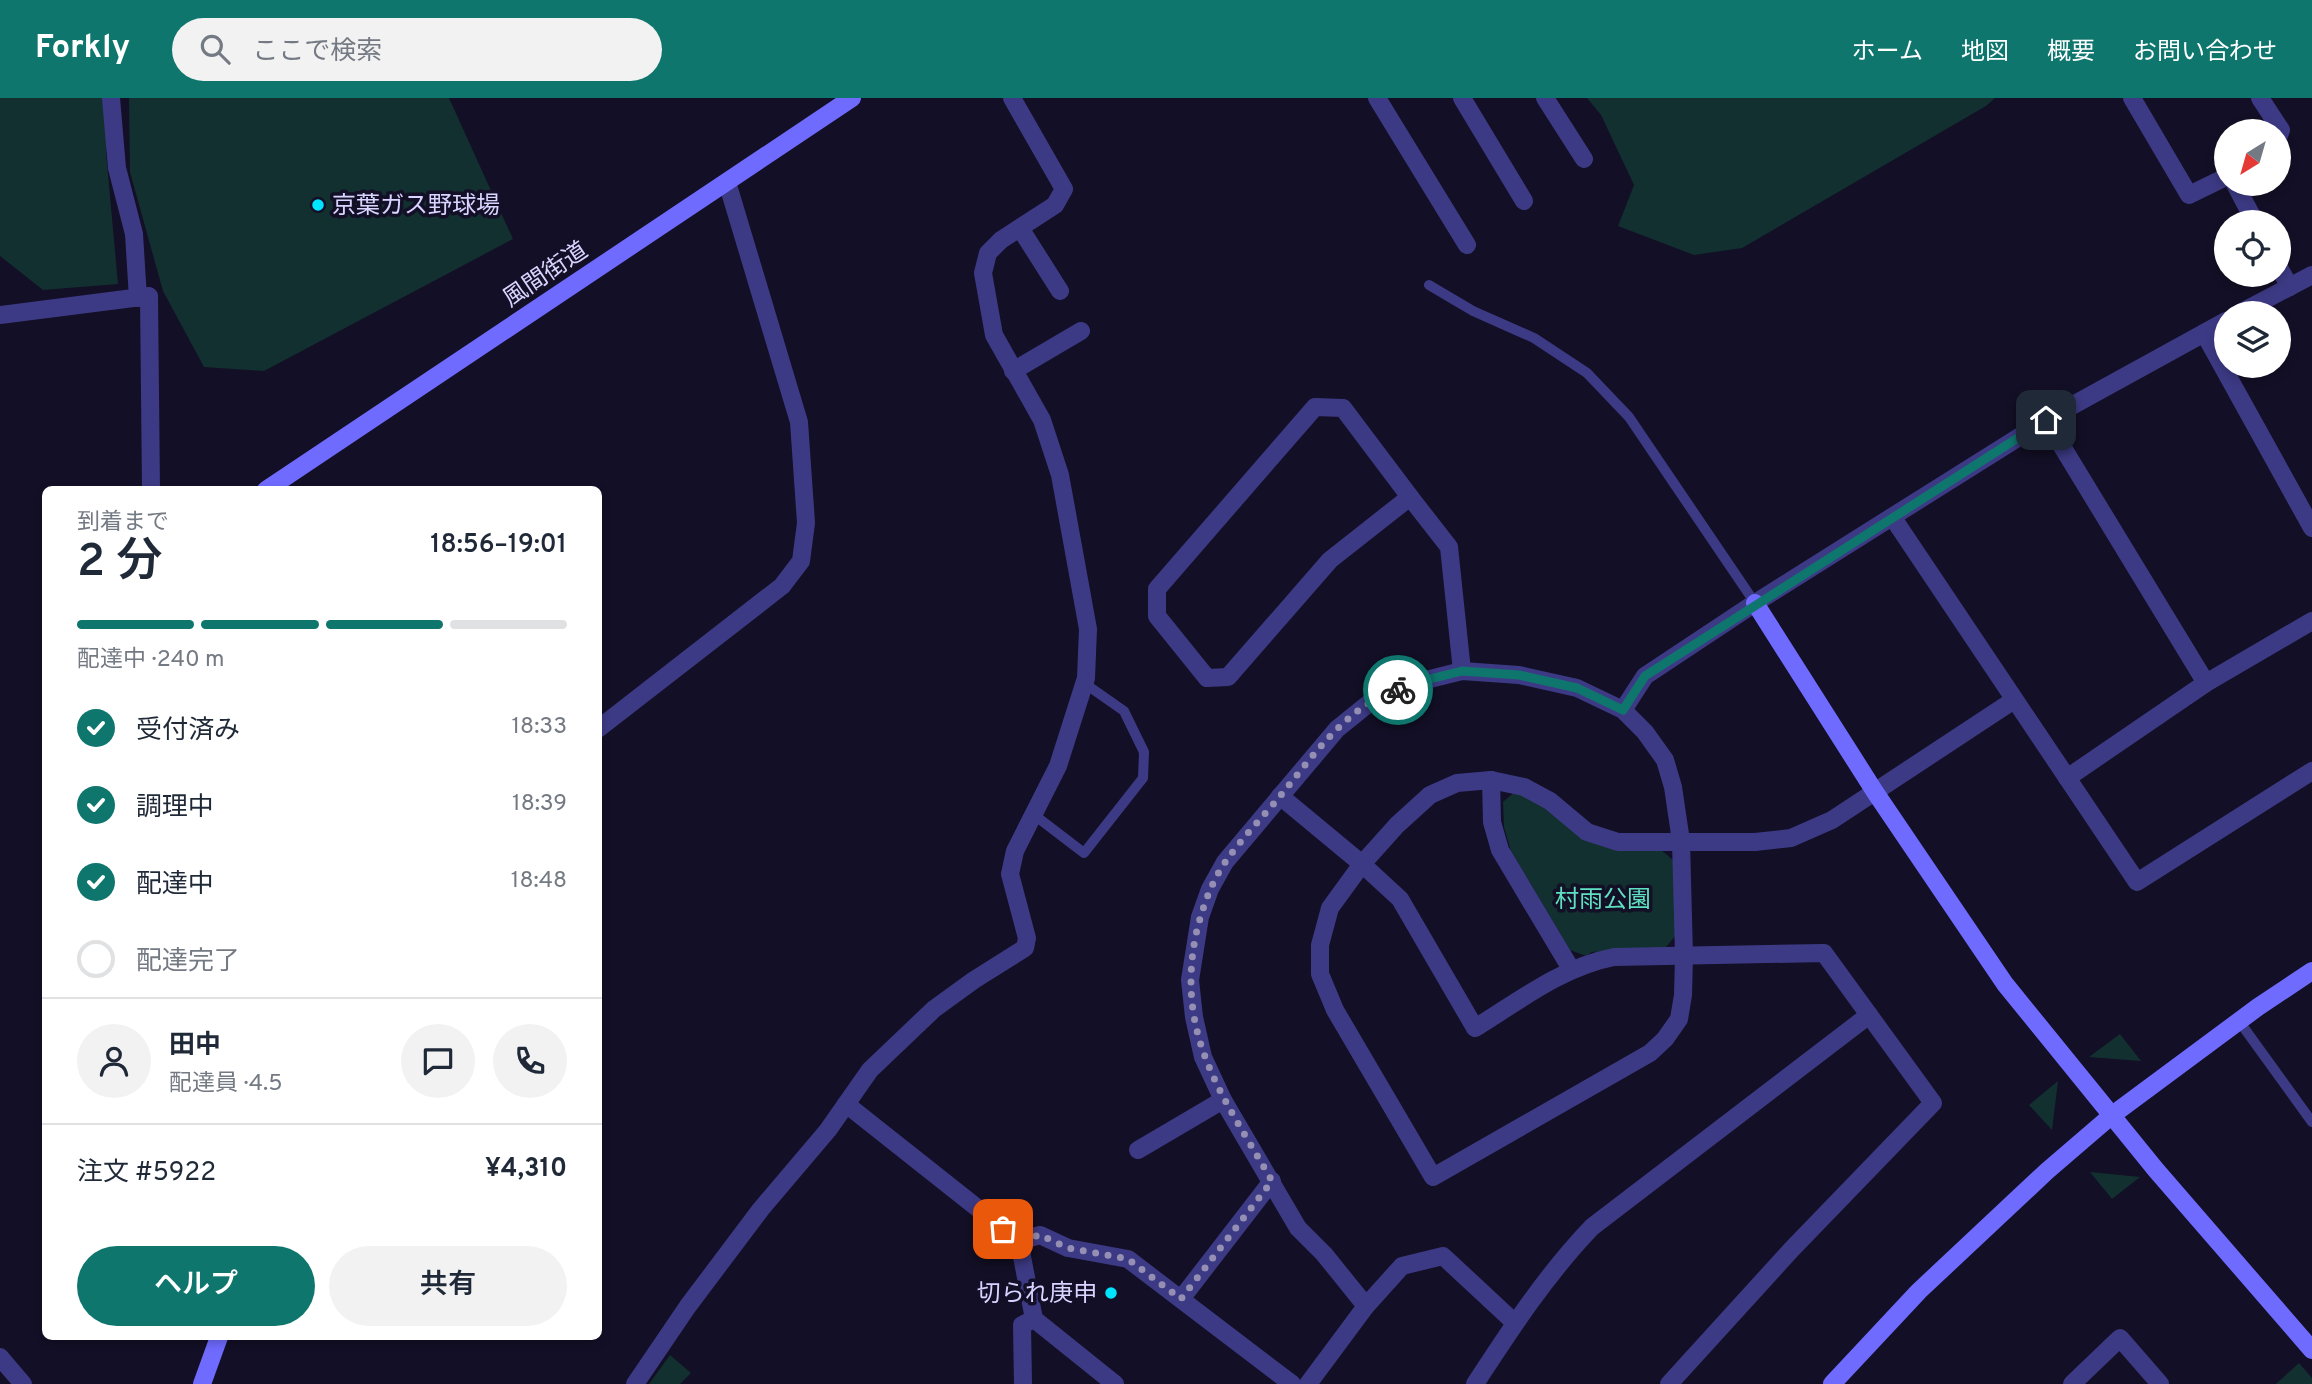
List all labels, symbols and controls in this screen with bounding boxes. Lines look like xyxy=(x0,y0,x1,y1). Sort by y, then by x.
search box xyxy=(172,18,662,81)
text: Forkly xyxy=(35,28,130,70)
icon: search xyxy=(196,30,234,68)
text: ここで検索 xyxy=(252,36,382,69)
text: ホーム xyxy=(1852,38,1923,68)
text: 地図 xyxy=(1961,38,2009,68)
text: 概要 xyxy=(2047,38,2095,68)
text: お問い合わせ xyxy=(2133,38,2277,68)
north arrow xyxy=(2214,119,2291,196)
map controls xyxy=(2214,119,2291,378)
place label: 京葉ガス野球場 xyxy=(332,192,500,222)
marker: 京葉ガス野球場 xyxy=(310,197,326,213)
button: locate xyxy=(2214,210,2291,287)
street label: 風間街道 xyxy=(498,236,594,315)
button: layers xyxy=(2214,301,2291,378)
pin xyxy=(2016,390,2076,450)
icon: home xyxy=(2027,401,2065,439)
text: 到着まで xyxy=(77,509,169,538)
text: 18:56–19:01 xyxy=(430,529,567,562)
text: 2 分 xyxy=(77,534,162,593)
text: 配達中 · 240 m xyxy=(77,646,225,675)
courier xyxy=(1363,655,1433,725)
icon: bike xyxy=(1379,671,1417,709)
icon: check xyxy=(77,709,115,747)
text: 18:33 xyxy=(512,713,567,742)
text: 受付済み xyxy=(136,715,240,748)
icon: check xyxy=(77,786,115,824)
text: 18:39 xyxy=(512,790,567,819)
text: 調理中 xyxy=(136,792,214,825)
icon: check xyxy=(77,863,115,901)
text: 18:48 xyxy=(511,867,567,896)
text: 配達中 xyxy=(136,869,214,902)
park label: 村雨公園 xyxy=(1555,886,1651,916)
text: 配達完了 xyxy=(136,946,240,979)
button: person xyxy=(77,1024,151,1098)
button: chat xyxy=(401,1024,475,1098)
button: phone xyxy=(493,1024,567,1098)
text: 田中 xyxy=(169,1030,221,1063)
text: 配達員 · 4.5 xyxy=(169,1070,283,1099)
text: ¥4,310 xyxy=(485,1153,567,1186)
text: 注文 #5922 xyxy=(77,1157,216,1190)
pin xyxy=(973,1199,1033,1259)
icon: bag xyxy=(984,1210,1022,1248)
button: ヘルプ xyxy=(77,1246,315,1326)
button: 共有 xyxy=(329,1246,567,1326)
place label: 切られ庚申 xyxy=(977,1280,1097,1310)
marker: 切られ庚申 xyxy=(1103,1285,1119,1301)

